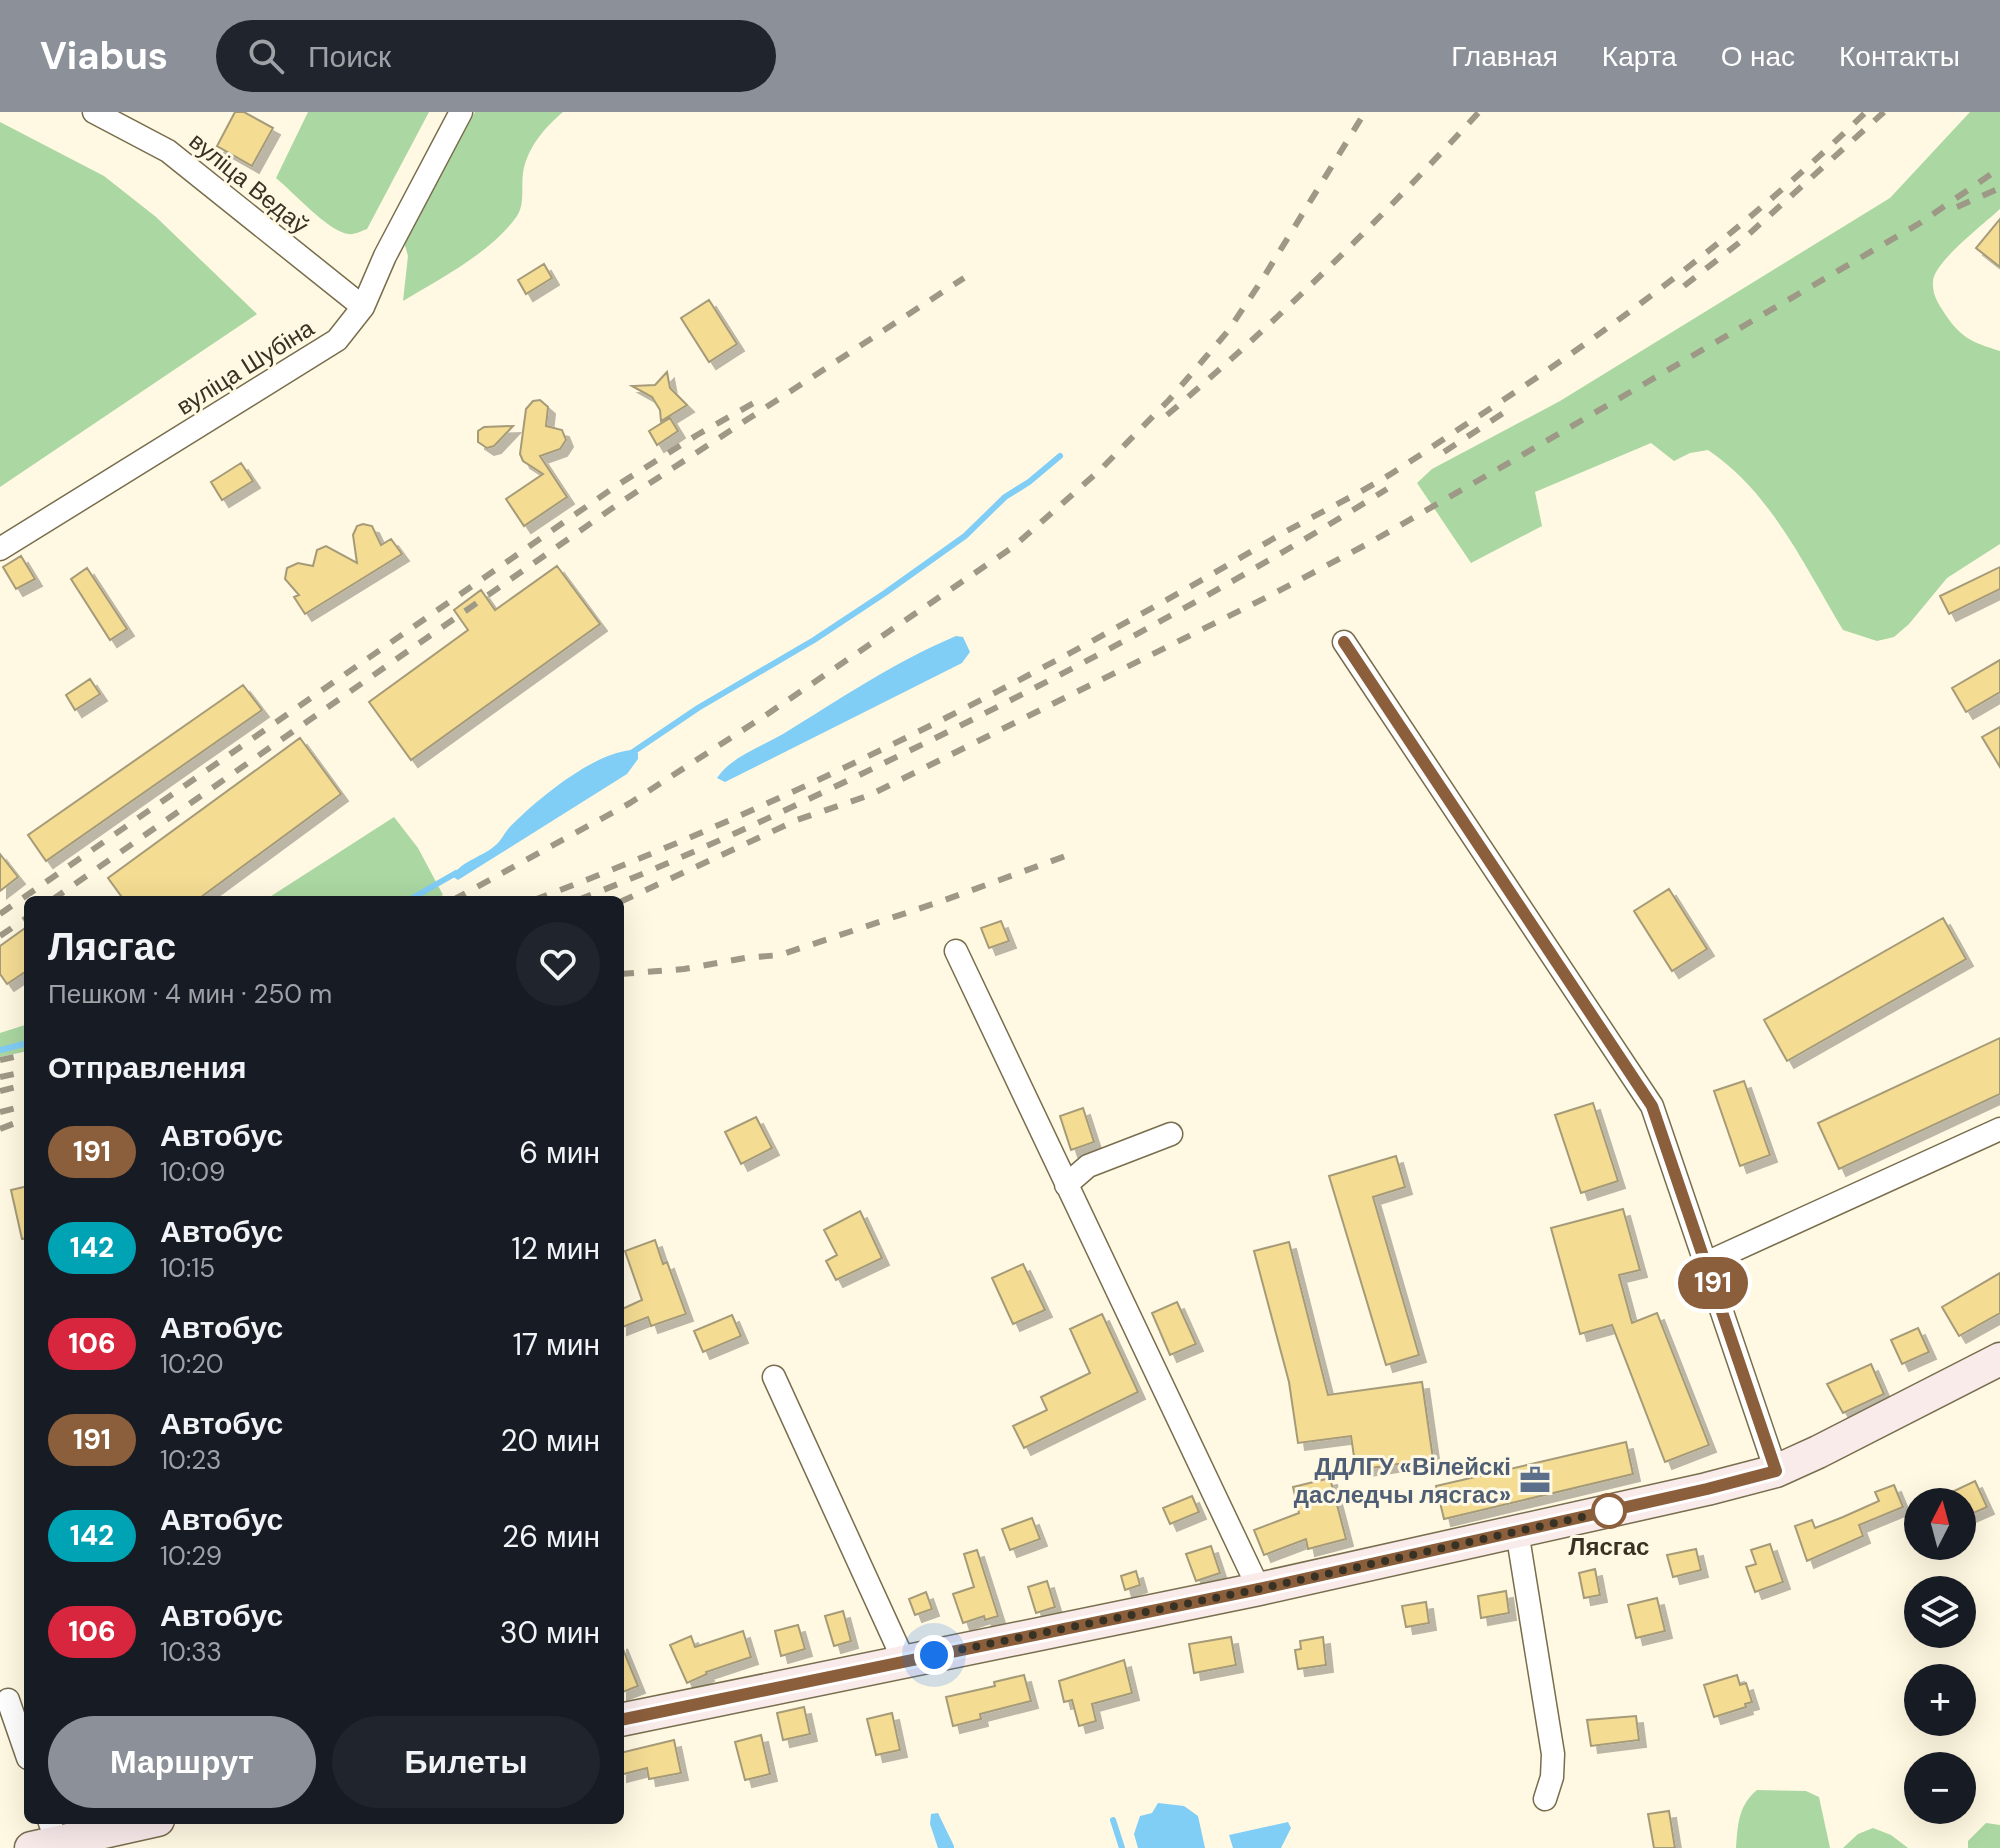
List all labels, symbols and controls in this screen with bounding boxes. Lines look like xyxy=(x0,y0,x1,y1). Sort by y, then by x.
search box xyxy=(216,20,776,92)
text: Viabus xyxy=(40,31,168,81)
icon: search xyxy=(244,34,288,78)
text: Поиск xyxy=(308,37,391,76)
text: Главная xyxy=(1451,38,1558,75)
text: Карта xyxy=(1602,38,1677,75)
text: О нас xyxy=(1721,38,1795,75)
text: Контакты xyxy=(1839,38,1960,75)
street label: вуліца Ведаў xyxy=(183,125,315,241)
street label: вуліца Шубіна xyxy=(170,312,320,422)
text: Лясгас xyxy=(48,922,176,972)
button: heart xyxy=(516,922,600,1006)
text: Пешком · 4 мин · 250 m xyxy=(48,977,332,1011)
text: Отправления xyxy=(48,1048,247,1087)
text: Автобус xyxy=(160,1116,283,1155)
text: 191 xyxy=(73,1133,111,1170)
text: 6 мин xyxy=(519,1133,600,1172)
text: 10:09 xyxy=(160,1155,225,1189)
text: Автобус xyxy=(160,1212,283,1251)
text: 142 xyxy=(70,1229,114,1266)
text: 12 мин xyxy=(511,1229,600,1268)
text: 10:15 xyxy=(160,1251,215,1285)
line badge: 191 xyxy=(1667,1257,1759,1309)
text: 191 xyxy=(1694,1264,1732,1301)
text: Автобус xyxy=(160,1308,283,1347)
text: 106 xyxy=(68,1325,116,1362)
text: 17 мин xyxy=(513,1325,600,1364)
text: 10:20 xyxy=(160,1347,224,1381)
text: Автобус xyxy=(160,1404,283,1443)
text: 191 xyxy=(73,1421,111,1458)
text: 20 мин xyxy=(501,1421,600,1460)
text: 10:23 xyxy=(160,1443,222,1477)
place label: ДДЛГУ «Вілейскі даследчы лясгас» xyxy=(1294,1451,1511,1510)
office icon: ДДЛГУ «Вілейскі даследчы лясгас» xyxy=(1518,1463,1552,1497)
north arrow xyxy=(1904,1488,1976,1560)
map controls xyxy=(1904,1488,1976,1824)
marker: Лясгас xyxy=(1592,1494,1626,1528)
text: Автобус xyxy=(160,1500,283,1539)
text: 142 xyxy=(70,1517,114,1554)
text: 26 мин xyxy=(502,1517,600,1556)
place label: Лясгас xyxy=(1569,1531,1649,1562)
text: 10:29 xyxy=(160,1539,222,1573)
button: layers xyxy=(1904,1576,1976,1648)
text: Автобус xyxy=(160,1596,283,1635)
text: 106 xyxy=(68,1613,116,1650)
text: 30 мин xyxy=(500,1613,600,1652)
text: 10:33 xyxy=(160,1635,222,1669)
your location xyxy=(914,1635,954,1675)
button: + xyxy=(1904,1664,1976,1736)
button: Маршрут xyxy=(48,1716,316,1808)
button: Билеты xyxy=(332,1716,600,1808)
button: − xyxy=(1904,1752,1976,1824)

